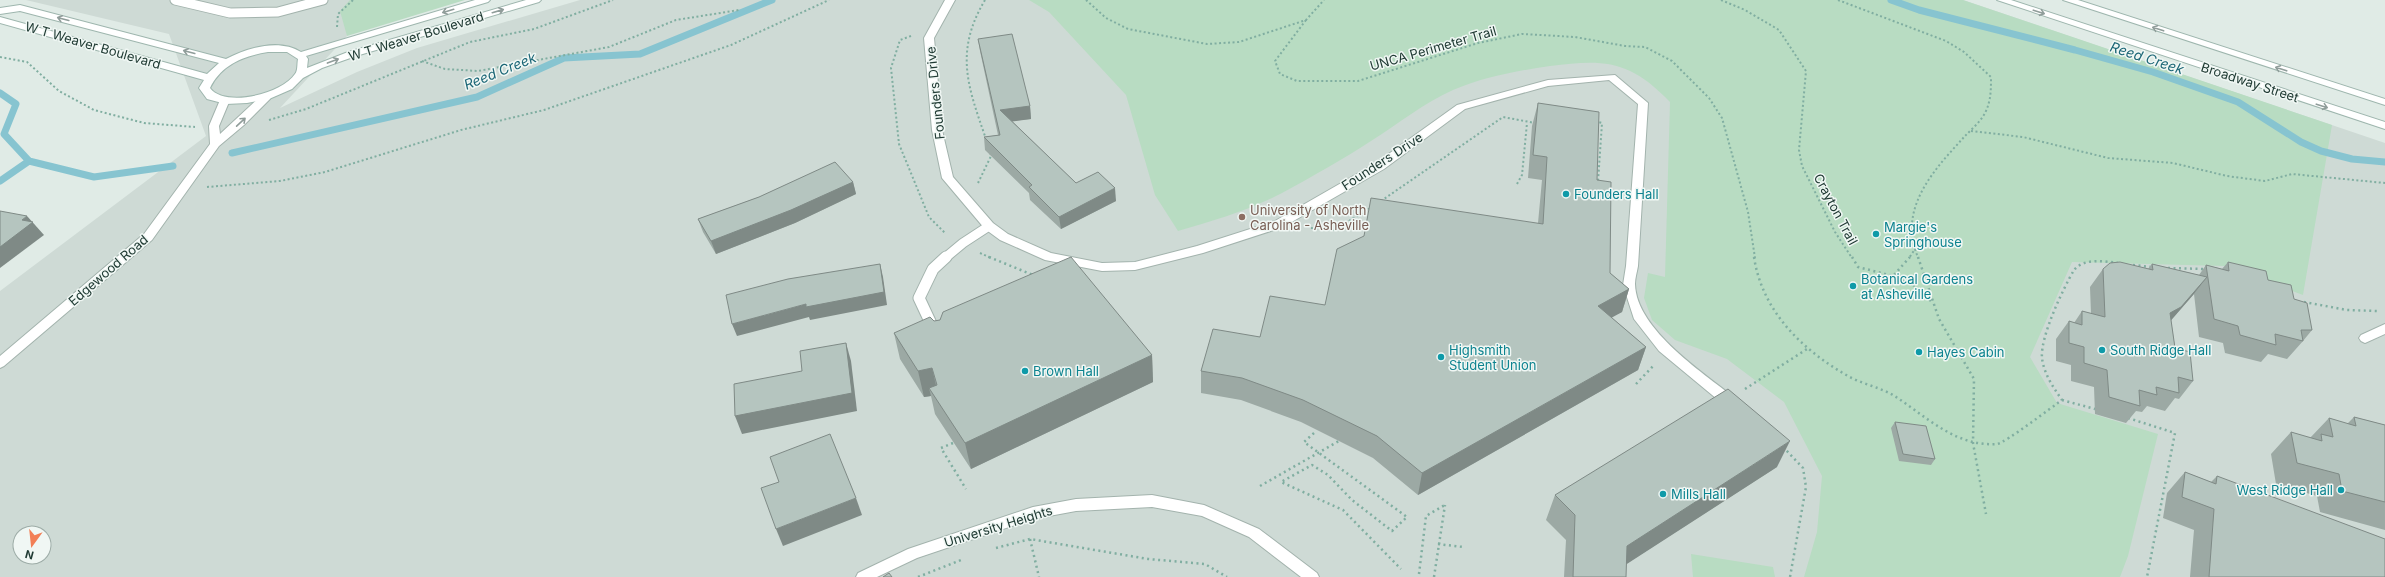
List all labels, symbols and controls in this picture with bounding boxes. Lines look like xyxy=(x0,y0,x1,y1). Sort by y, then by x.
one-way arrow xyxy=(491,7,504,14)
street label: W T Weaver Boulevard xyxy=(347,8,485,64)
one-way arrow xyxy=(441,8,454,15)
one-way arrow xyxy=(2032,9,2045,16)
one-way arrow xyxy=(57,15,70,22)
street label: W T Weaver Boulevard xyxy=(23,18,163,72)
street label: UNCA Perimeter Trail xyxy=(1368,22,1498,74)
one-way arrow xyxy=(2151,25,2164,32)
water label: Reed Creek xyxy=(2108,38,2186,78)
street label: Founders Drive xyxy=(922,46,948,140)
one-way arrow xyxy=(182,48,195,56)
water label: Reed Creek xyxy=(461,48,539,93)
one-way arrow xyxy=(327,56,339,64)
street label: Broadway Street xyxy=(2199,59,2301,105)
one-way arrow xyxy=(2275,65,2288,72)
one-way arrow xyxy=(2315,102,2327,110)
one-way arrow xyxy=(236,117,246,127)
street label: Founders Drive xyxy=(1338,129,1426,193)
street label: Crayton Trail xyxy=(1811,171,1861,247)
place label: Founders Hall xyxy=(1574,186,1659,202)
marker: Founders Hall xyxy=(1561,189,1571,199)
place label: University of North Carolina - Asheville xyxy=(1250,202,1369,233)
marker: University of North Carolina - Asheville xyxy=(1237,212,1247,222)
place label: Margie's Springhouse xyxy=(1884,219,1962,250)
marker: Margie's Springhouse xyxy=(1871,229,1881,239)
street label: Edgewood Road xyxy=(65,231,151,309)
place label: Botanical Gardens at Asheville xyxy=(1861,271,1973,302)
marker: Botanical Gardens at Asheville xyxy=(1848,281,1858,291)
place label: Highsmith Student Union xyxy=(1449,342,1536,373)
place label: South Ridge Hall xyxy=(2110,342,2211,358)
place label: Hayes Cabin xyxy=(1927,344,2005,360)
marker: South Ridge Hall xyxy=(2097,345,2107,355)
marker: Hayes Cabin xyxy=(1914,347,1924,357)
marker: Highsmith Student Union xyxy=(1436,352,1446,362)
place label: Brown Hall xyxy=(1033,363,1099,379)
marker: Brown Hall xyxy=(1020,366,1030,376)
place label: West Ridge Hall xyxy=(2237,482,2333,498)
marker: West Ridge Hall xyxy=(2336,485,2346,495)
place label: Mills Hall xyxy=(1671,486,1726,502)
marker: Mills Hall xyxy=(1658,489,1668,499)
street label: University Heights xyxy=(942,502,1054,550)
north arrow xyxy=(12,525,52,565)
text: N xyxy=(24,547,35,563)

